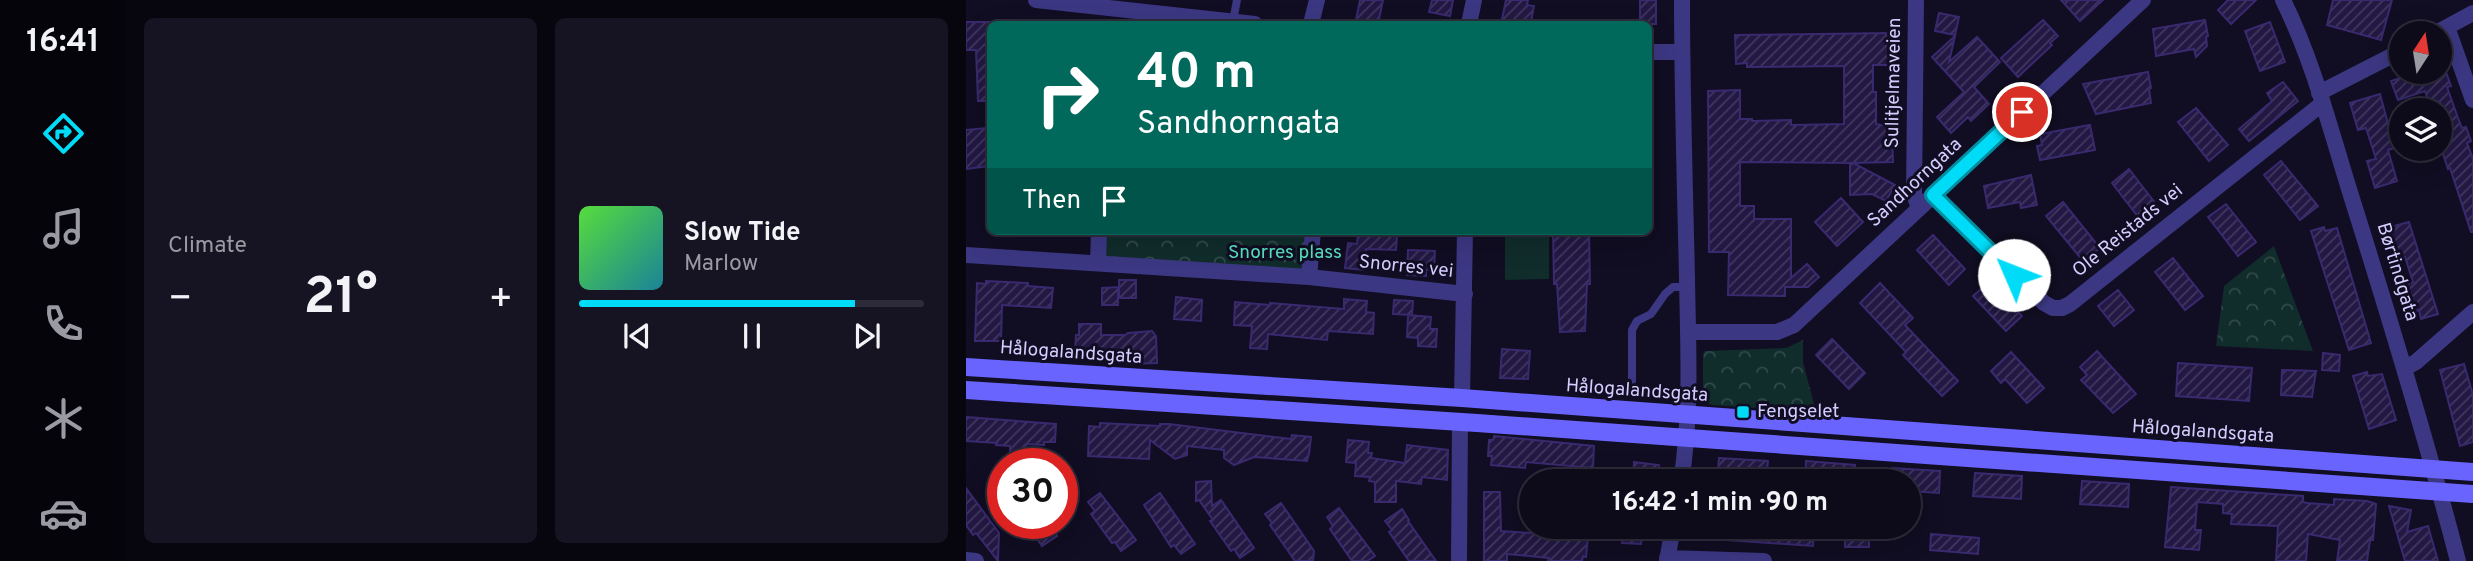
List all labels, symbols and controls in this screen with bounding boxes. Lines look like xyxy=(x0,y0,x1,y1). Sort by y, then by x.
street label: Sulitjelmaveien xyxy=(1881,17,1907,149)
north arrow xyxy=(2389,21,2452,84)
map controls xyxy=(2389,21,2452,161)
text: 16:41 xyxy=(26,23,100,63)
text: 40 m xyxy=(1137,44,1256,106)
icon: right xyxy=(1022,49,1113,140)
pin xyxy=(1992,82,2052,142)
icon: arrive xyxy=(2003,93,2041,131)
button: layers xyxy=(2389,98,2452,161)
text: Sandhorngata xyxy=(1137,105,1340,145)
icon: directions xyxy=(39,109,88,158)
street label: Sandhorngata xyxy=(1863,133,1967,233)
street label: Ole Reistads vei xyxy=(2068,179,2188,283)
icon: arrive xyxy=(1095,182,1133,220)
text: Then xyxy=(1022,185,1081,218)
icon: music xyxy=(39,204,88,253)
text: Slow Tide xyxy=(684,217,801,250)
street label: Børtindgata xyxy=(2371,220,2423,324)
text: Climate xyxy=(168,232,247,261)
position arrow xyxy=(1977,238,2051,312)
park label: Snorres plass xyxy=(1228,241,1342,265)
text: Marlow xyxy=(684,250,758,279)
street label: Snorres vei xyxy=(1357,250,1455,284)
text: 21° xyxy=(303,266,378,332)
text: − xyxy=(168,276,193,325)
text: + xyxy=(488,276,513,325)
icon: phone xyxy=(39,299,88,348)
icon: previous xyxy=(618,317,656,355)
icon: pause xyxy=(733,317,771,355)
icon: next xyxy=(848,317,886,355)
street label: Hålogalandsgata xyxy=(999,336,1143,370)
street label: Hålogalandsgata xyxy=(1565,374,1709,408)
icon: climate xyxy=(39,394,88,443)
place label: Fengselet xyxy=(1757,400,1839,424)
marker: Fengselet xyxy=(1735,404,1751,420)
street label: Hålogalandsgata xyxy=(2131,415,2275,449)
speed limit sign: 30 xyxy=(987,448,1078,539)
text: 16:42 · 1 min · 90 m xyxy=(1612,487,1828,520)
icon: car xyxy=(39,489,88,538)

